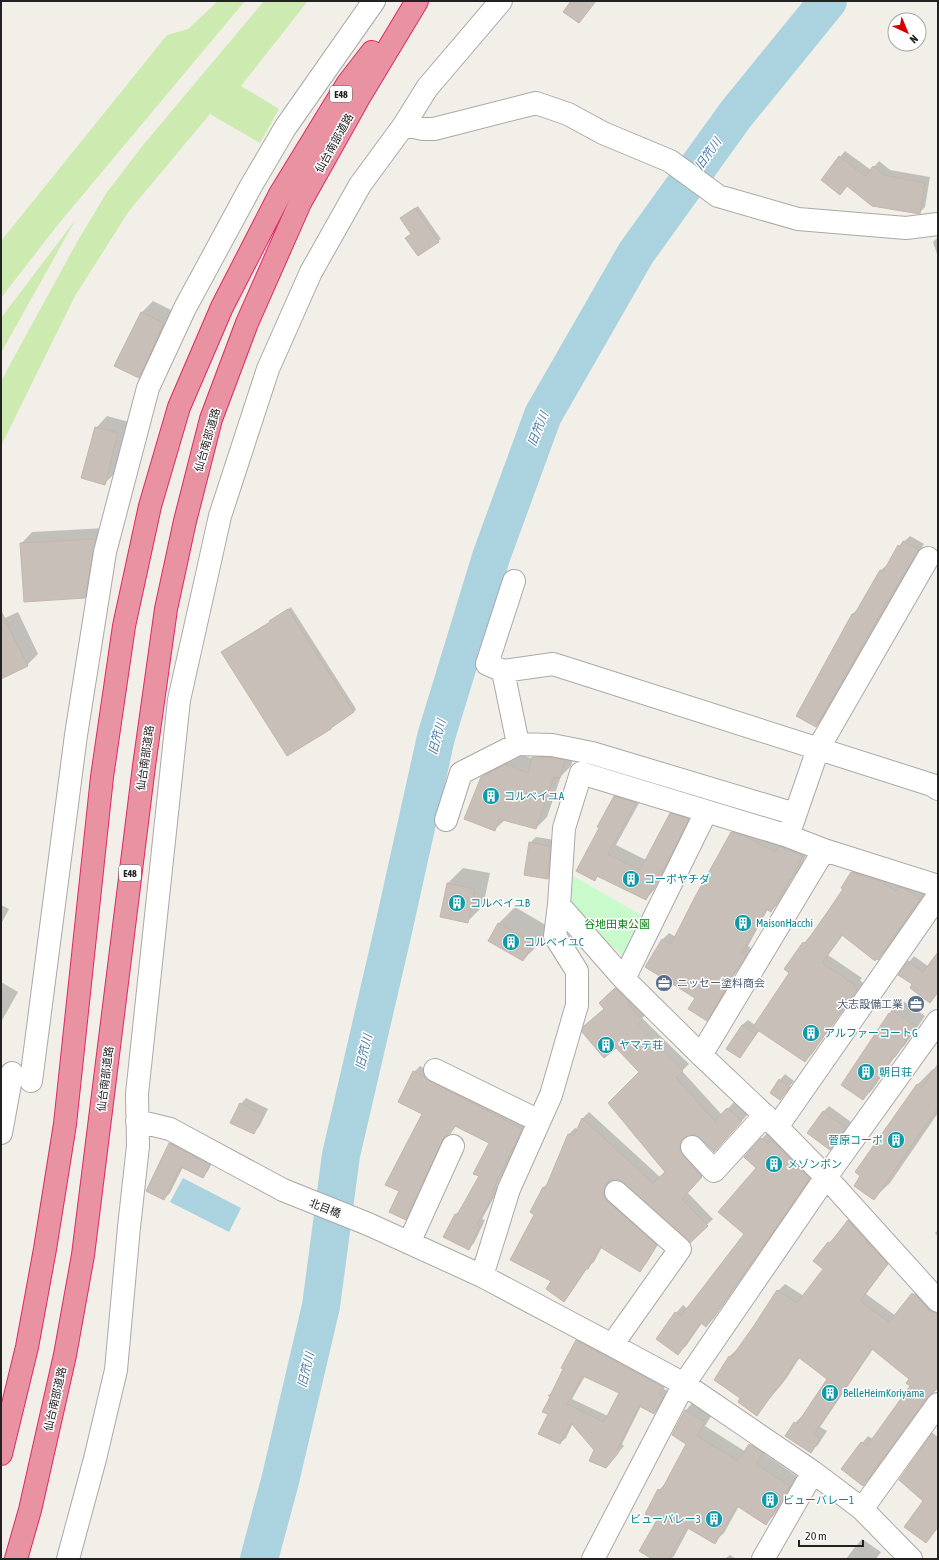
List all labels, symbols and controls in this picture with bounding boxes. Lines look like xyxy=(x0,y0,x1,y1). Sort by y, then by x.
north arrow xyxy=(887,12,927,52)
text: N xyxy=(907,33,920,46)
road number: E48 xyxy=(330,86,352,102)
street label: 仙台南部道路 xyxy=(313,111,355,175)
water label: 旧笊川 xyxy=(692,134,725,173)
street label: 仙台南部道路 xyxy=(192,407,222,473)
water label: 旧笊川 xyxy=(525,408,552,448)
water label: 旧笊川 xyxy=(426,716,449,756)
street label: 仙台南部道路 xyxy=(134,724,156,792)
building icon: コルベイユA xyxy=(481,786,501,806)
place label: コルベイユA xyxy=(504,790,565,802)
road number: E48 xyxy=(119,865,141,881)
building icon: コーポヤチダ xyxy=(621,869,641,889)
place label: コーポヤチダ xyxy=(644,873,710,885)
building icon: コルベイユB xyxy=(447,893,467,913)
place label: コルベイユB xyxy=(470,897,531,909)
building icon: MaisonHacchi xyxy=(733,913,753,933)
place label: MaisonHacchi xyxy=(756,917,813,929)
park label: 谷地田東公園 xyxy=(584,918,650,930)
building icon: コルベイユC xyxy=(501,932,521,952)
place label: コルベイユC xyxy=(524,936,584,948)
office icon: ニッセー塗料商会 xyxy=(654,973,674,993)
place label: ニッセー塗料商会 xyxy=(677,977,765,989)
office icon: 大志設備工業 xyxy=(906,994,926,1014)
place label: 大志設備工業 xyxy=(837,998,903,1010)
building icon: アルファーコートG xyxy=(801,1023,821,1043)
place label: アルファーコートG xyxy=(824,1027,918,1039)
water label: 旧笊川 xyxy=(353,1031,375,1071)
building icon: ヤマテ荘 xyxy=(596,1035,616,1055)
place label: ヤマテ荘 xyxy=(619,1039,663,1051)
street label: 仙台南部道路 xyxy=(95,1046,115,1112)
building icon: 朝日荘 xyxy=(856,1062,876,1082)
place label: 朝日荘 xyxy=(879,1066,912,1078)
building icon: 菅原コーポ xyxy=(886,1130,906,1150)
place label: 菅原コーポ xyxy=(828,1134,883,1146)
building icon: メゾンボン xyxy=(764,1154,784,1174)
place label: メゾンボン xyxy=(787,1158,842,1170)
street label: 北目橋 xyxy=(307,1196,343,1220)
water label: 旧笊川 xyxy=(295,1349,317,1389)
street label: 仙台南部道路 xyxy=(42,1365,68,1433)
building icon: BelleHeimKoriyama xyxy=(820,1383,840,1403)
place label: BelleHeimKoriyama xyxy=(843,1387,924,1399)
building icon: ビューバレー1 xyxy=(760,1490,780,1510)
place label: ビューバレー1 xyxy=(783,1494,854,1506)
building icon: ビューバレー3 xyxy=(704,1509,724,1529)
place label: ビューバレー3 xyxy=(630,1513,701,1525)
scale bar xyxy=(799,1522,863,1548)
text: 20 m xyxy=(805,1529,827,1543)

